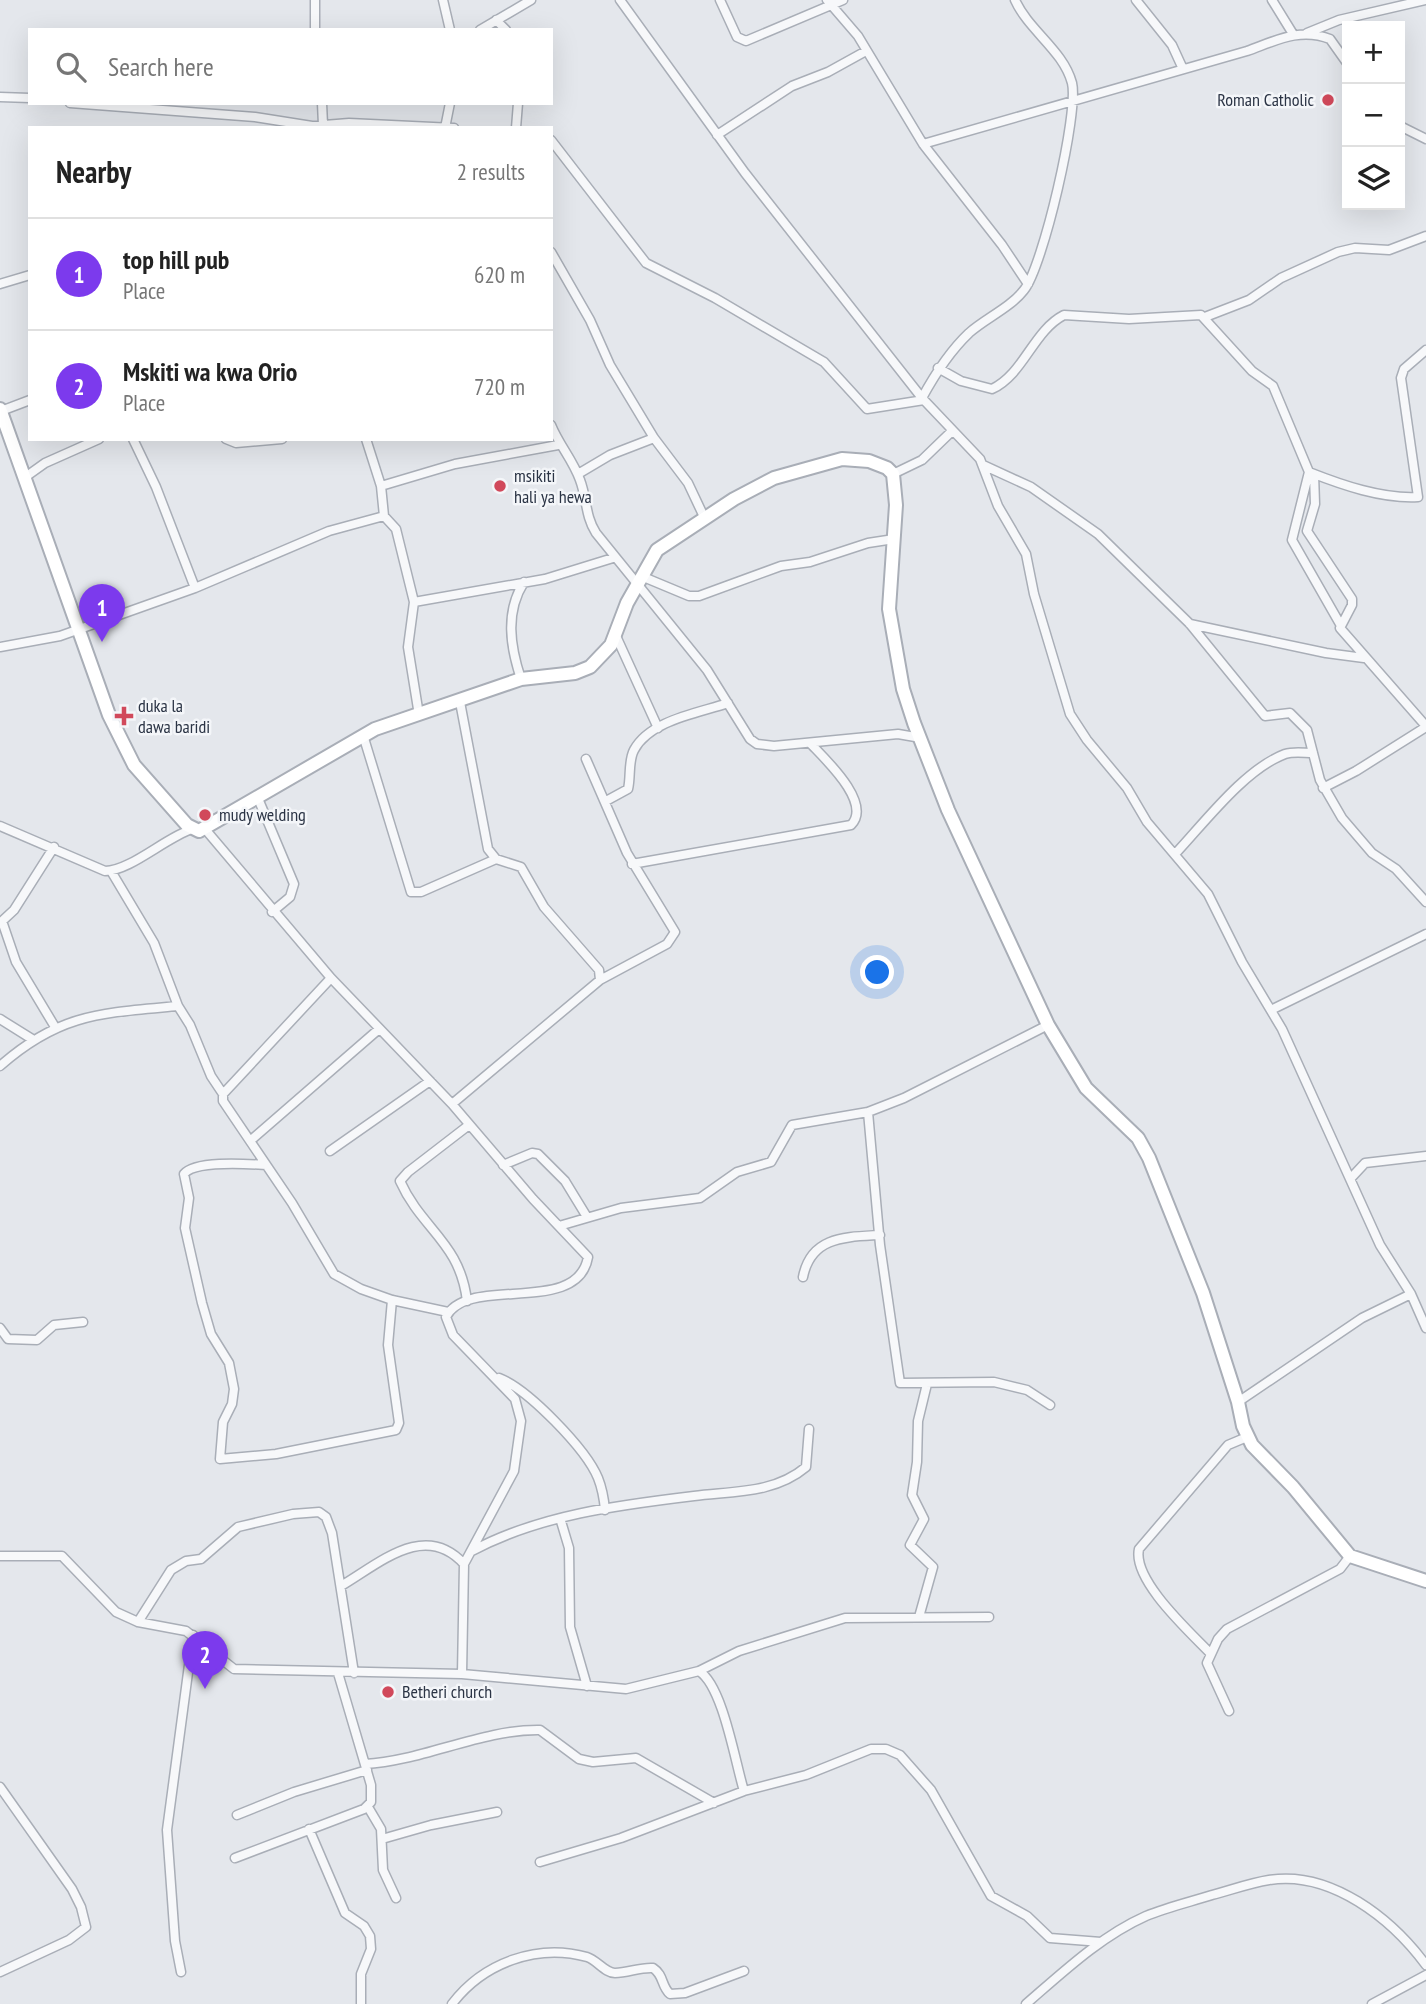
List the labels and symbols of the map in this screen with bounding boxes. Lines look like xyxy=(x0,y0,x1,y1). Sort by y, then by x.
place label: Roman Catholic xyxy=(1217,88,1315,111)
marker: Roman Catholic xyxy=(1320,92,1336,108)
place label: msikiti hali ya hewa xyxy=(514,464,592,508)
marker: msikiti hali ya hewa xyxy=(492,478,508,494)
pin: 1 xyxy=(79,584,125,642)
place label: duka la dawa baridi xyxy=(138,694,210,738)
marker: duka la dawa baridi xyxy=(116,708,132,724)
place label: mudy welding xyxy=(219,803,306,826)
marker: mudy welding xyxy=(197,807,213,823)
your location xyxy=(860,955,894,989)
pin: 2 xyxy=(182,1631,228,1689)
place label: Betheri church xyxy=(402,1680,492,1703)
marker: Betheri church xyxy=(380,1684,396,1700)

